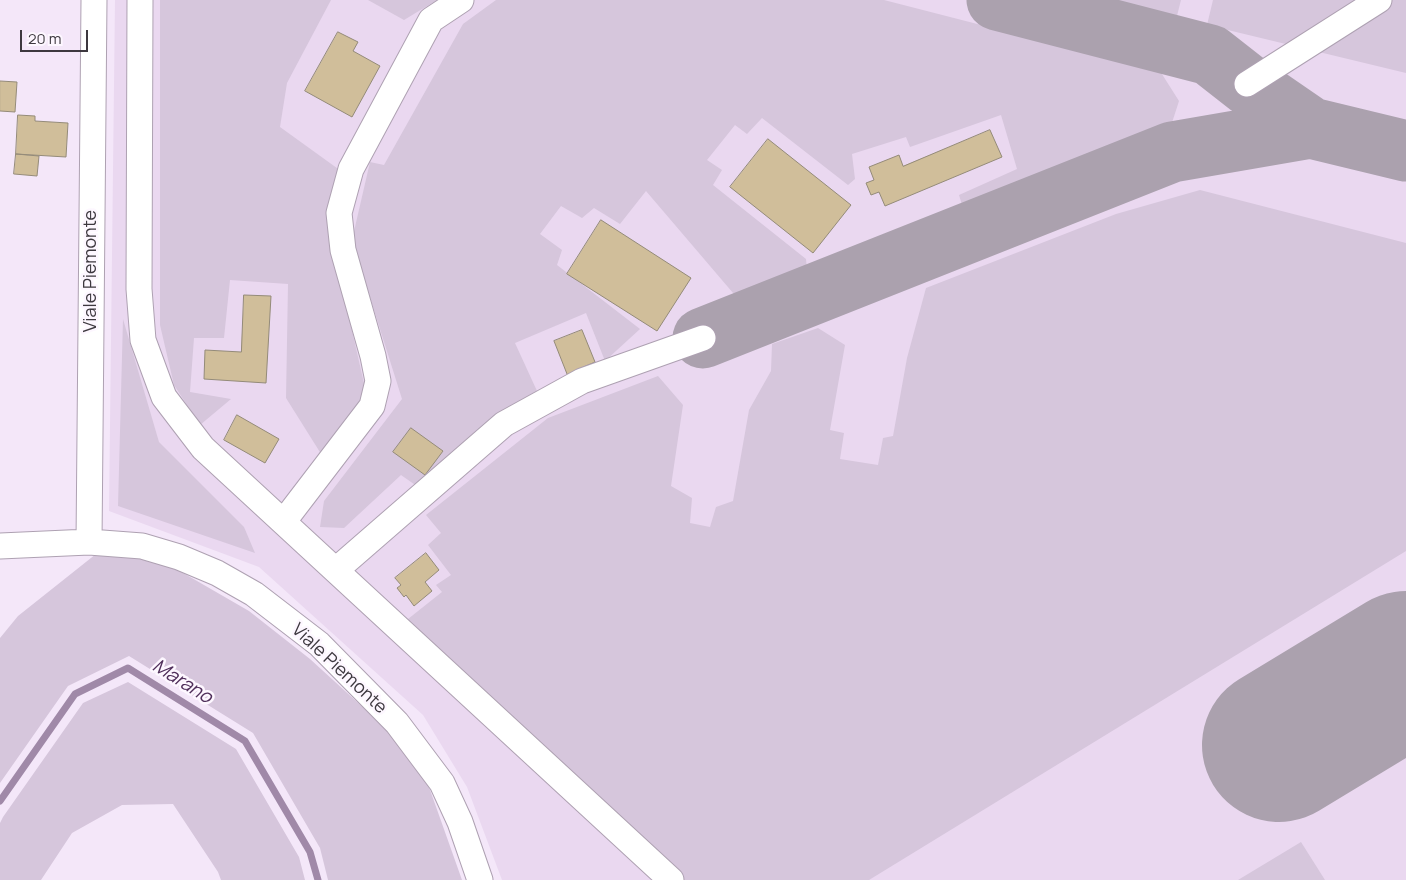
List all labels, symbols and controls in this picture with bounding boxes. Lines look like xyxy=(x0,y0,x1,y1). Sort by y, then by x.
scale bar xyxy=(22,20,90,52)
text: 20 m xyxy=(28,28,61,49)
street label: Viale Piemonte xyxy=(80,210,102,332)
street label: Viale Piemonte xyxy=(287,619,391,719)
water label: Marano xyxy=(148,655,216,709)

